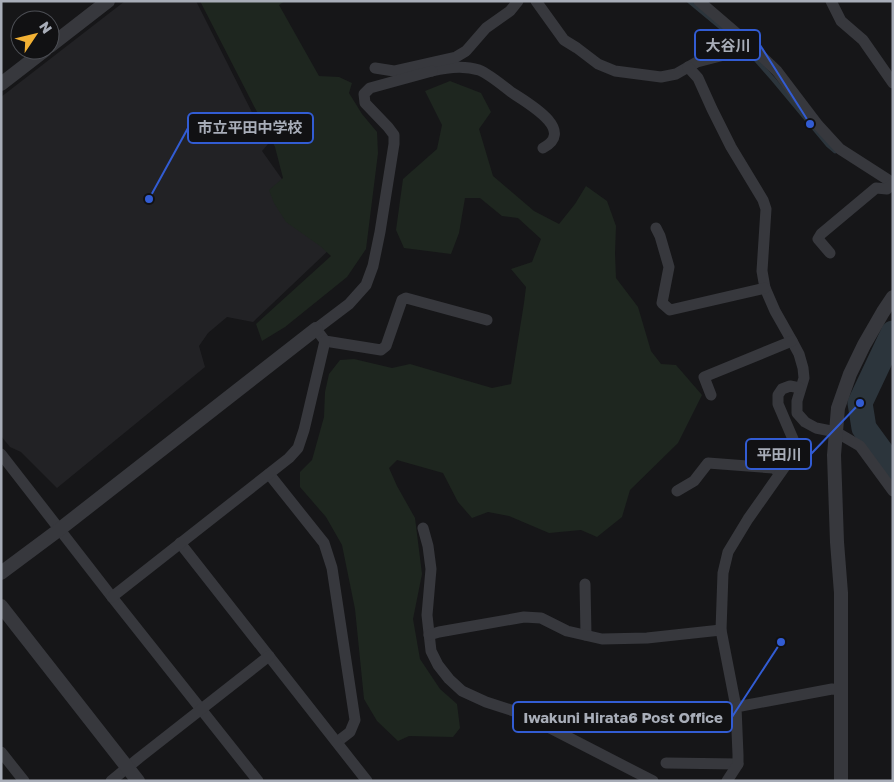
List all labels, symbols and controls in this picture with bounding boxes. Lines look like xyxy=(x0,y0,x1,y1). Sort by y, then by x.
north arrow xyxy=(10,10,60,60)
text: N xyxy=(36,18,56,36)
callout: 大谷川 xyxy=(695,30,760,60)
text: 大谷川 xyxy=(705,36,751,54)
callout: 市立平田中学校 xyxy=(188,113,313,143)
text: 市立平田中学校 xyxy=(197,118,303,136)
callout: 平田川 xyxy=(746,439,811,469)
text: 平田川 xyxy=(756,445,802,463)
callout: Iwakuni Hirata6 Post Office xyxy=(513,702,732,732)
text: Iwakuni Hirata6 Post Office xyxy=(523,708,723,726)

